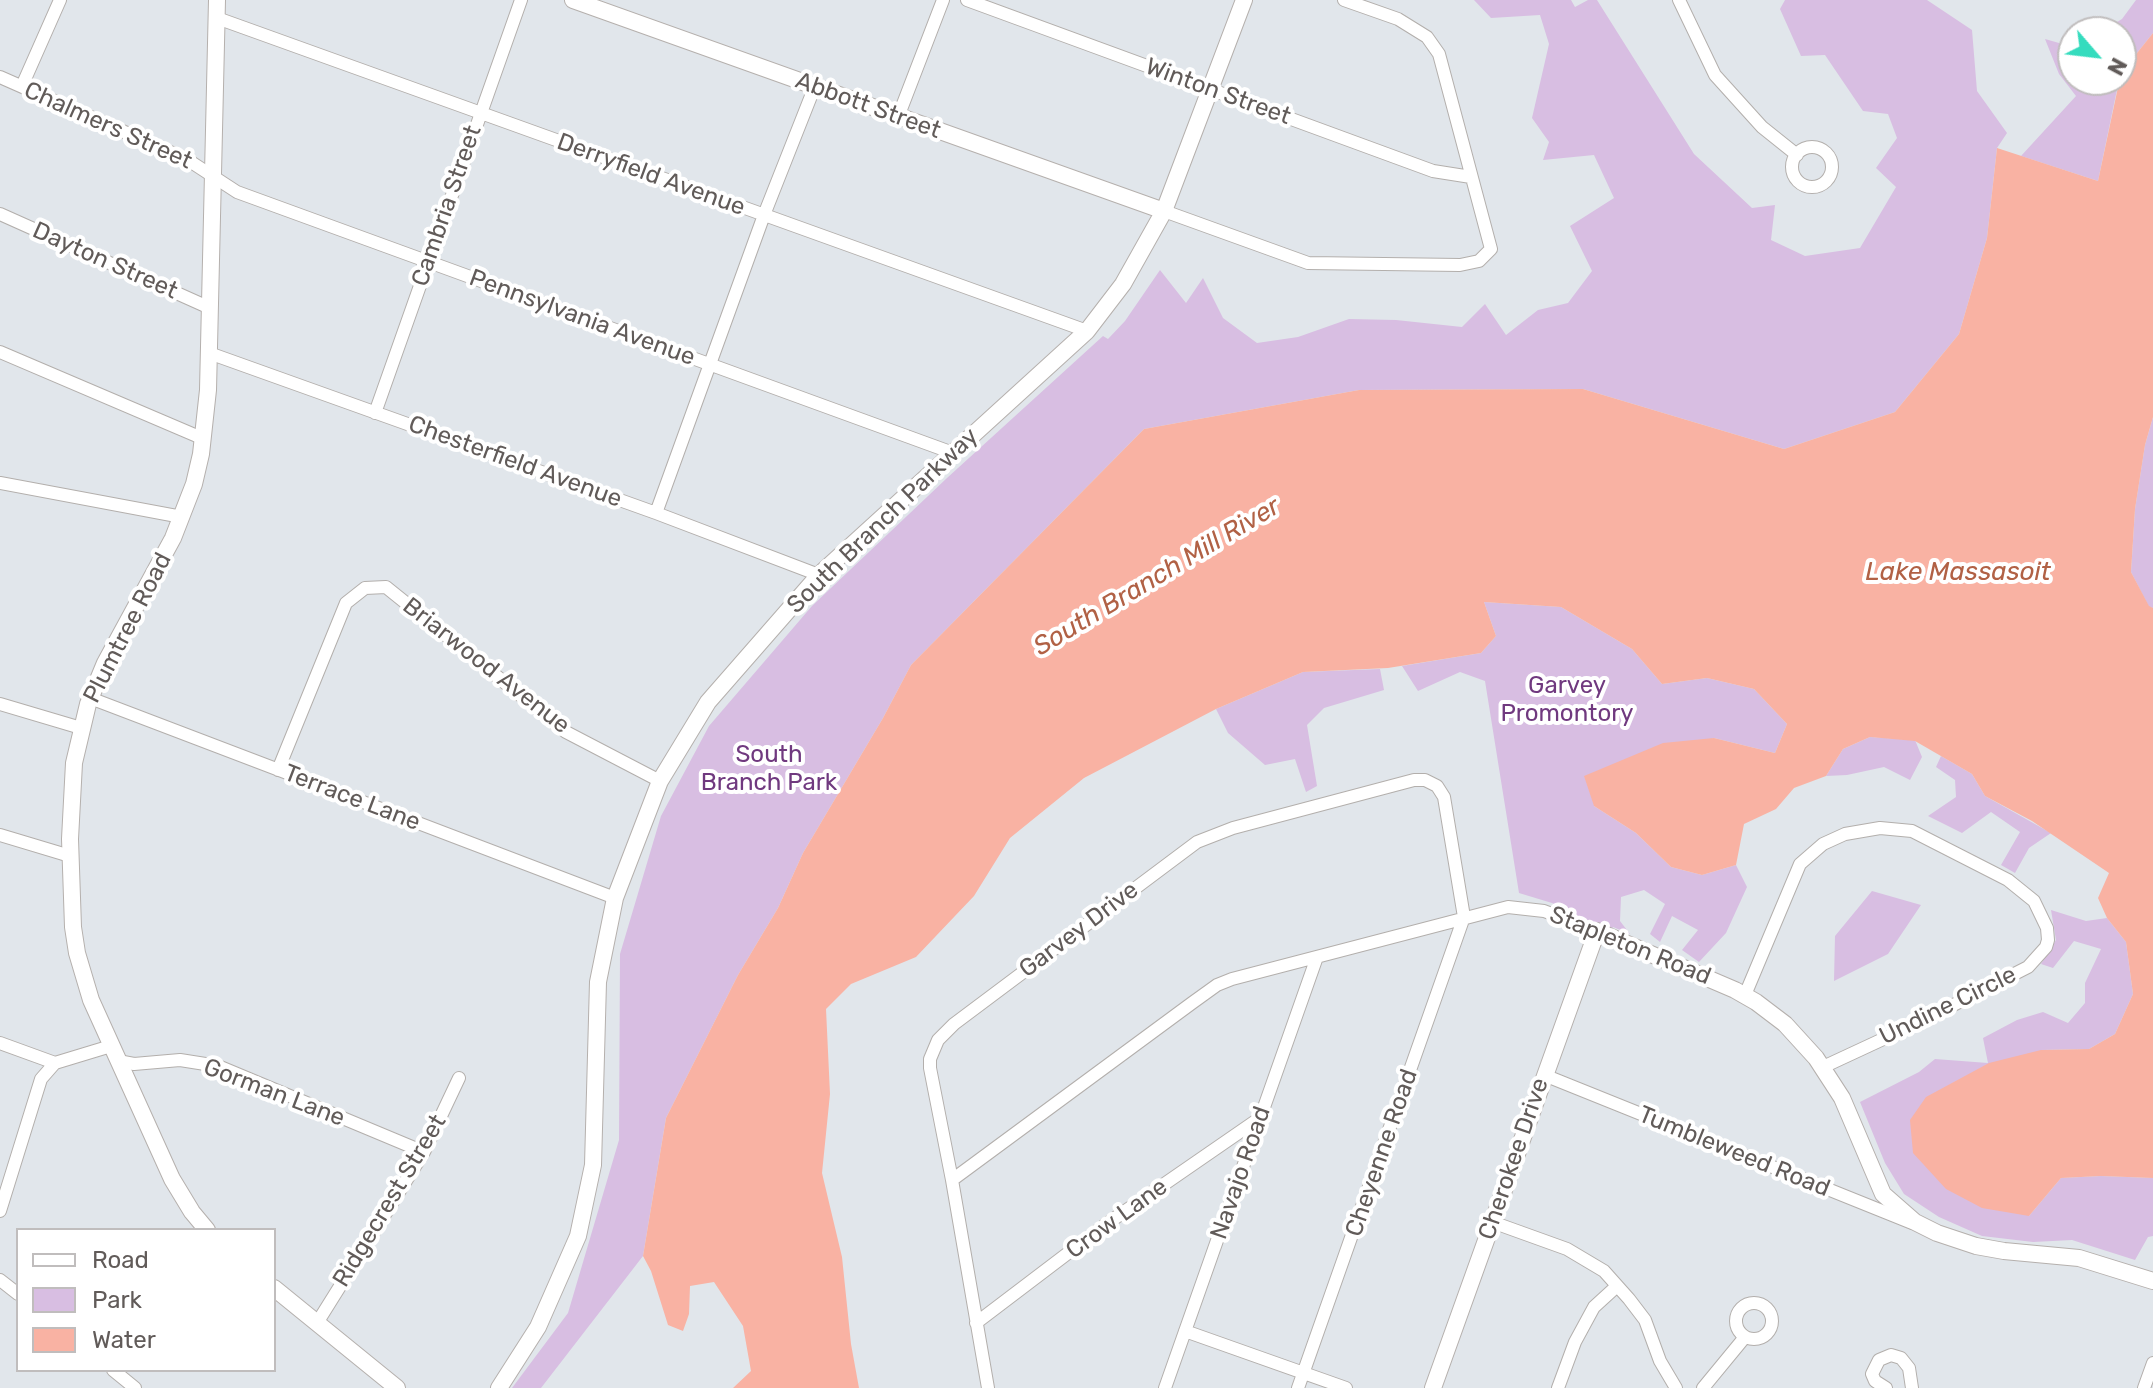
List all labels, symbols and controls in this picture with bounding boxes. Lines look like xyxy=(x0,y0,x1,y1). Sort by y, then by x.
north arrow xyxy=(2057,16,2137,96)
street label: Winton Street xyxy=(1141,52,1295,132)
text: N xyxy=(2101,53,2133,80)
street label: Abbott Street xyxy=(792,66,944,146)
street label: Chalmers Street xyxy=(19,76,197,176)
street label: Cambria Street xyxy=(406,122,488,290)
street label: Derryfield Avenue xyxy=(553,128,749,222)
street label: Dayton Street xyxy=(28,216,182,306)
street label: Pennsylvania Avenue xyxy=(465,264,699,372)
street label: Chesterfield Avenue xyxy=(404,410,626,514)
street label: South Branch Parkway xyxy=(781,422,985,620)
water label: South Branch Mill River xyxy=(1028,491,1286,663)
street label: Plumtree Road xyxy=(78,548,178,708)
water label: Lake Massasoit xyxy=(1865,556,2051,588)
street label: Briarwood Avenue xyxy=(397,592,575,740)
park label: Garvey Promontory xyxy=(1500,672,1634,728)
park label: South Branch Park xyxy=(701,741,837,797)
street label: Terrace Lane xyxy=(280,759,424,837)
street label: Garvey Drive xyxy=(1014,876,1144,984)
street label: Stapleton Road xyxy=(1545,901,1715,991)
street label: Undine Circle xyxy=(1875,961,2021,1051)
street label: Gorman Lane xyxy=(199,1053,349,1133)
street label: Cheyenne Road xyxy=(1340,1066,1424,1240)
street label: Cherokee Drive xyxy=(1473,1074,1555,1244)
street label: Tumbleweed Road xyxy=(1634,1100,1834,1204)
street label: Navajo Road xyxy=(1205,1103,1277,1243)
street label: Ridgecrest Street xyxy=(327,1110,453,1292)
street label: Crow Lane xyxy=(1061,1173,1173,1265)
legend xyxy=(16,1228,276,1372)
text: Road xyxy=(92,1246,149,1274)
text: Park xyxy=(92,1286,142,1314)
text: Water xyxy=(92,1326,156,1354)

